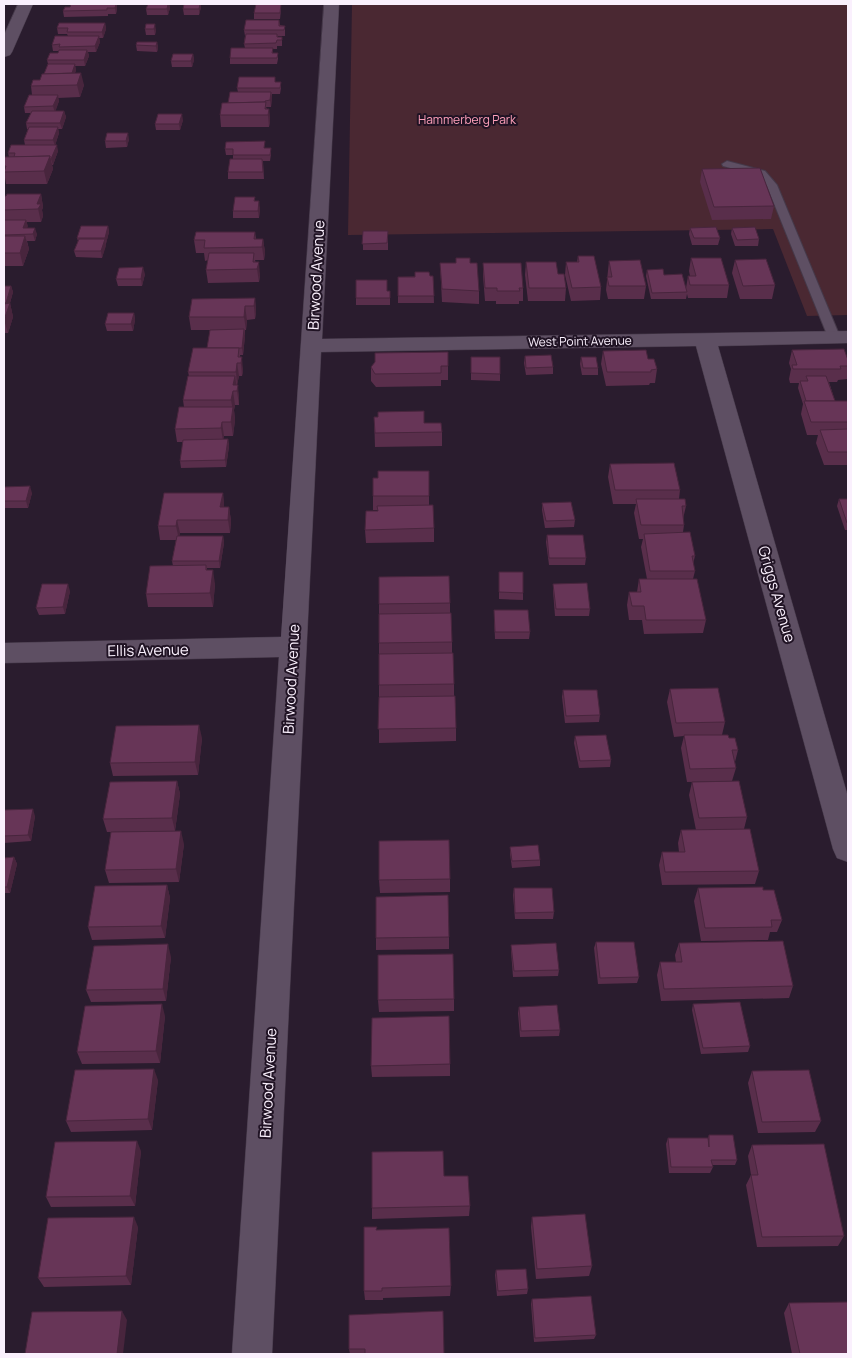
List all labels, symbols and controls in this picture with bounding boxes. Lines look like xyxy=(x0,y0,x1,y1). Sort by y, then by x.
park label: Hammerberg Park xyxy=(418,111,517,128)
street label: Birwood Avenue xyxy=(303,219,329,331)
street label: West Point Avenue xyxy=(528,332,632,350)
street label: Griggs Avenue xyxy=(753,543,801,645)
street label: Birwood Avenue xyxy=(278,623,304,735)
street label: Ellis Avenue xyxy=(107,639,189,661)
street label: Birwood Avenue xyxy=(255,1027,281,1139)

